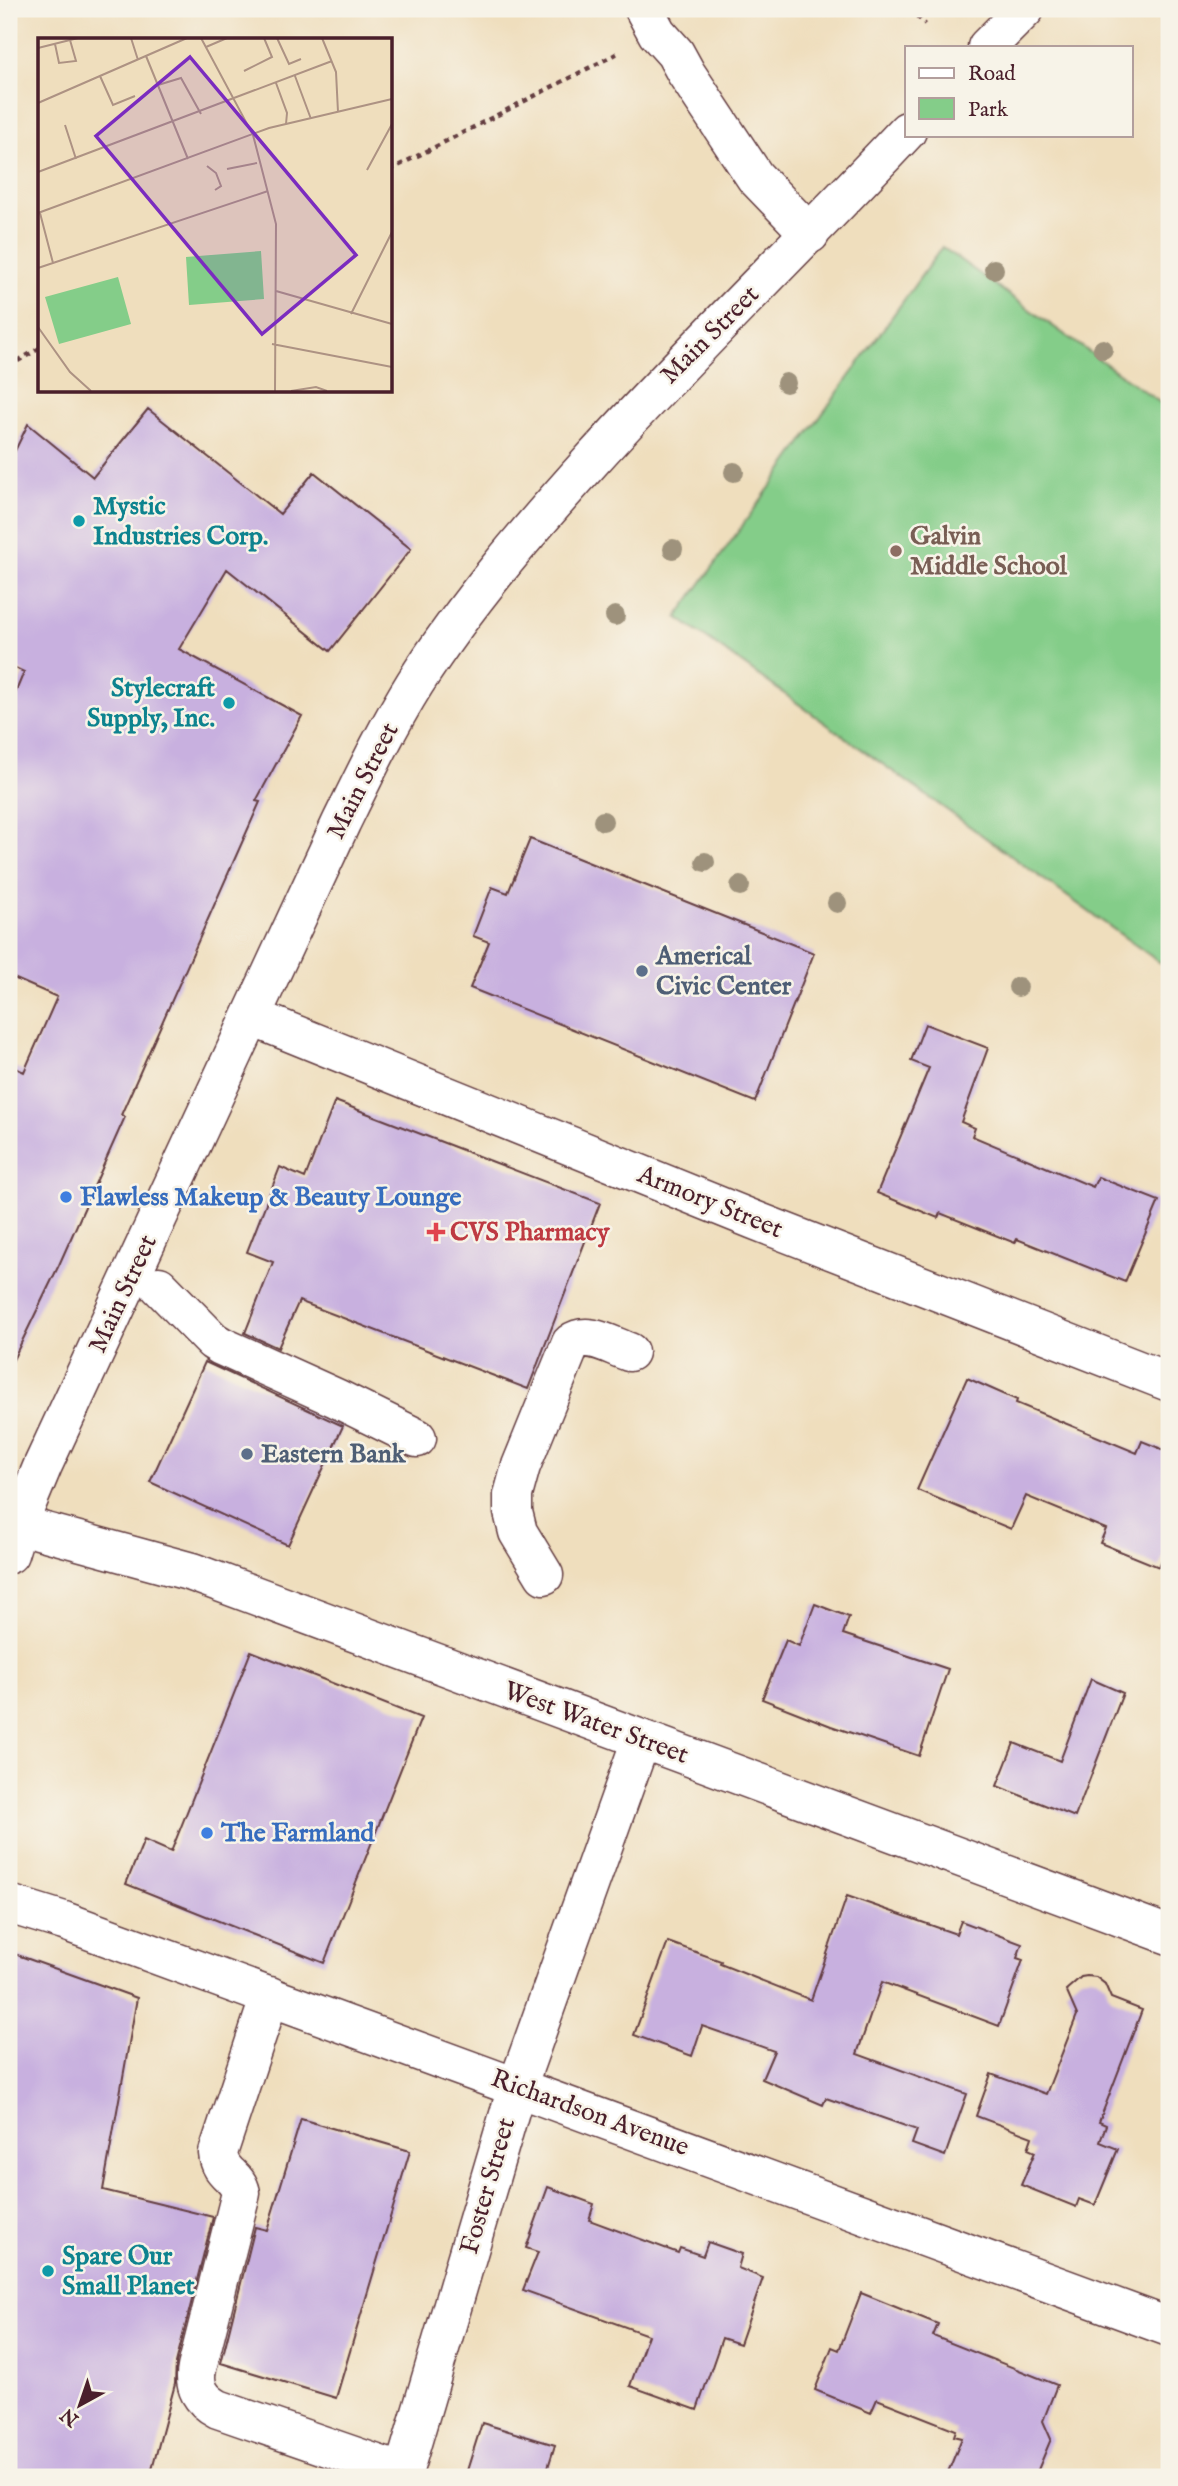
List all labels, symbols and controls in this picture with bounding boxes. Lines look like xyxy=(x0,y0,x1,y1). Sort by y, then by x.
inset map xyxy=(38,38,392,392)
legend xyxy=(905,46,1132,136)
text: Road xyxy=(968,61,1016,88)
text: Park xyxy=(968,97,1009,124)
street label: Main Street xyxy=(654,278,767,391)
place label: Mystic Industries Corp. xyxy=(93,490,268,553)
marker: Mystic Industries Corp. xyxy=(71,513,87,529)
place label: Galvin Middle School xyxy=(910,520,1068,583)
marker: Galvin Middle School xyxy=(888,543,904,559)
place label: Stylecraft Supply, Inc. xyxy=(87,672,215,735)
marker: Stylecraft Supply, Inc. xyxy=(221,695,237,711)
street label: Main Street xyxy=(320,717,407,845)
place label: Americal Civic Center xyxy=(655,940,792,1003)
marker: Americal Civic Center xyxy=(634,963,650,979)
street label: Armory Street xyxy=(632,1158,787,1246)
place label: Flawless Makeup & Beauty Lounge xyxy=(80,1181,461,1214)
marker: Flawless Makeup & Beauty Lounge xyxy=(58,1189,74,1205)
place label: CVS Pharmacy xyxy=(450,1216,611,1249)
marker: CVS Pharmacy xyxy=(428,1224,444,1240)
street label: Main Street xyxy=(81,1230,165,1358)
place label: Eastern Bank xyxy=(261,1438,407,1471)
marker: Eastern Bank xyxy=(239,1446,255,1462)
street label: West Water Street xyxy=(499,1674,693,1772)
place label: The Farmland xyxy=(220,1817,376,1850)
marker: The Farmland xyxy=(199,1825,215,1841)
street label: Richardson Avenue xyxy=(487,2062,694,2164)
street label: Foster Street xyxy=(453,2114,523,2258)
place label: Spare Our Small Planet xyxy=(62,2240,195,2303)
marker: Spare Our Small Planet xyxy=(40,2263,56,2279)
north arrow xyxy=(46,2370,116,2440)
text: N xyxy=(56,2402,85,2432)

